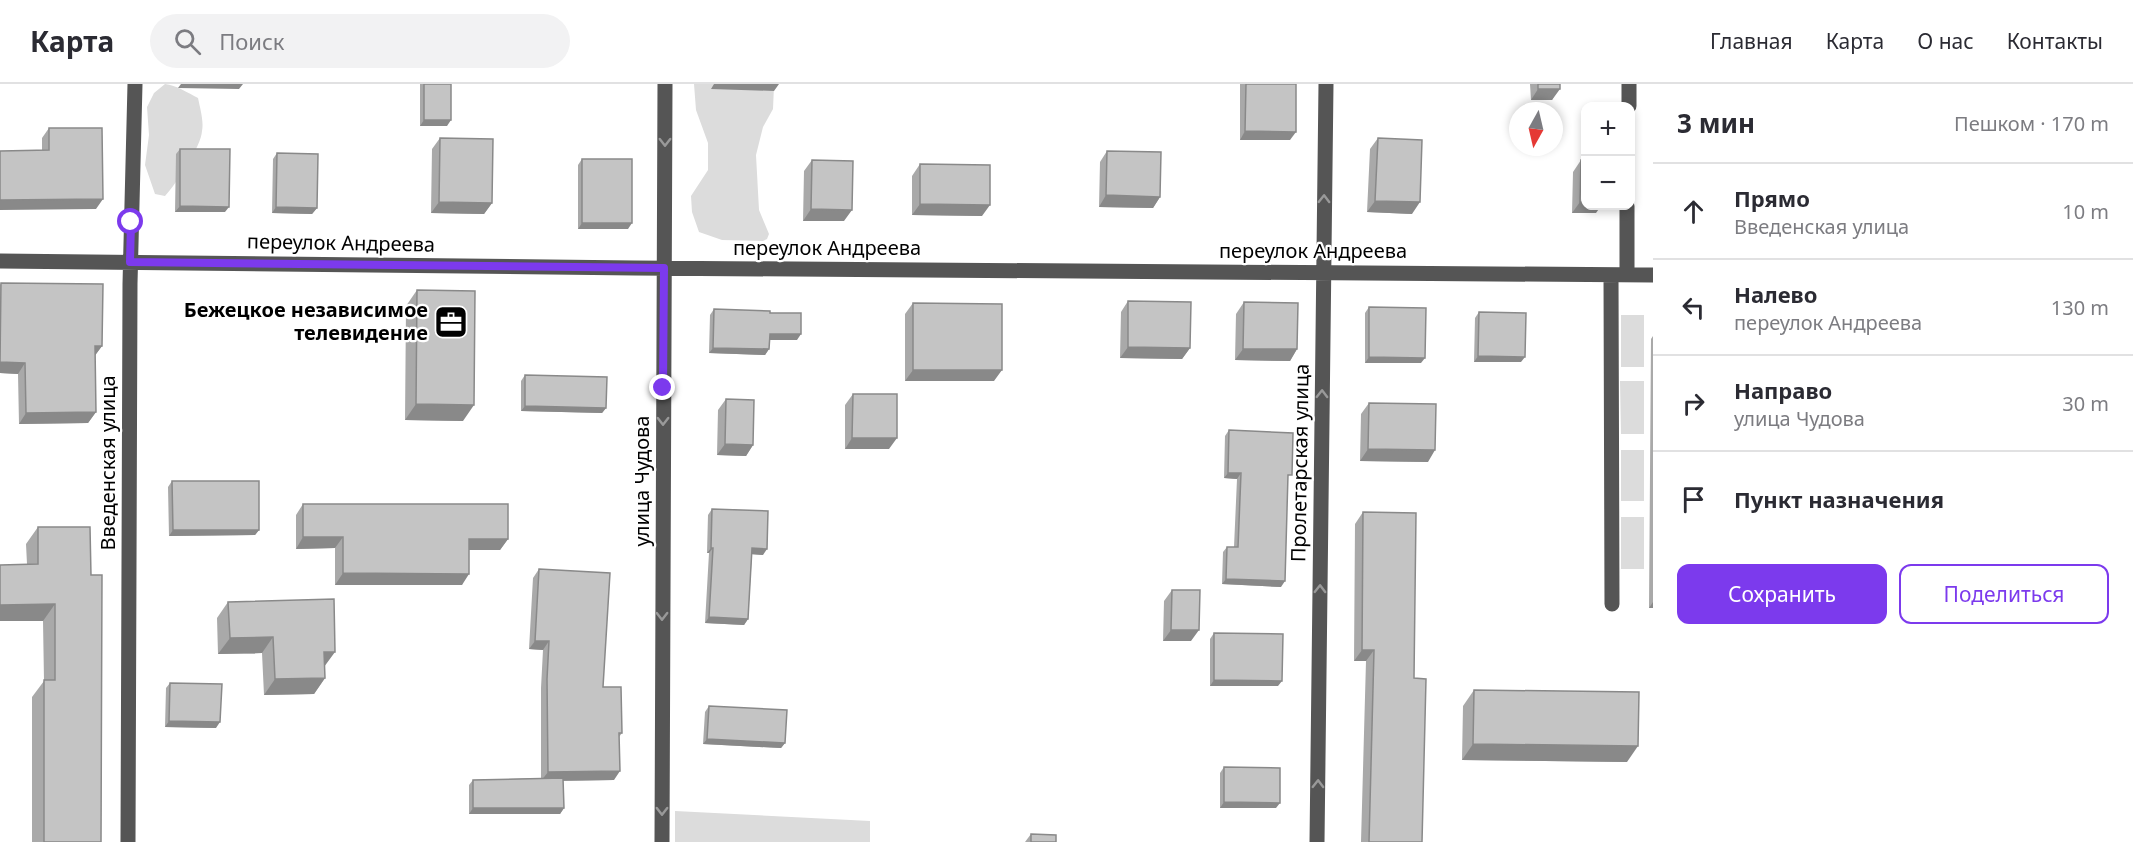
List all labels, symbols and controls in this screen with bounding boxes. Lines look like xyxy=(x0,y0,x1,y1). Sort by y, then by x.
search box xyxy=(150,14,570,68)
text: Карта xyxy=(30,22,114,60)
icon: search xyxy=(171,25,204,58)
text: Поиск xyxy=(219,26,285,56)
text: Главная xyxy=(1710,27,1793,55)
text: Карта xyxy=(1826,27,1884,55)
text: О нас xyxy=(1917,27,1974,55)
text: Контакты xyxy=(2007,27,2103,55)
north arrow xyxy=(1509,102,1563,156)
map controls xyxy=(1581,102,1635,210)
button: + xyxy=(1581,102,1635,156)
text: 3 мин xyxy=(1677,105,1755,141)
text: Пешком · 170 m xyxy=(1954,110,2109,137)
one-way arrow xyxy=(658,138,671,147)
button: − xyxy=(1581,156,1635,210)
text: Прямо xyxy=(1734,183,1810,213)
one-way arrow xyxy=(1318,194,1331,203)
icon: ahead xyxy=(1677,195,1710,228)
text: 10 m xyxy=(2062,198,2109,225)
route start xyxy=(117,208,143,234)
text: Введенская улица xyxy=(1734,213,1909,240)
street label: переулок Андреева xyxy=(247,227,435,258)
street label: переулок Андреева xyxy=(733,234,921,261)
street label: переулок Андреева xyxy=(1219,237,1407,264)
text: Налево xyxy=(1734,279,1817,309)
icon: left xyxy=(1677,291,1710,324)
text: 130 m xyxy=(2051,294,2109,321)
place label: Бежецкое независимое телевидение xyxy=(184,296,428,346)
office icon: Бежецкое независимое телевидение xyxy=(433,304,469,340)
text: переулок Андреева xyxy=(1734,309,1922,336)
street label: Пролетарская улица xyxy=(1284,364,1315,562)
route end xyxy=(649,374,675,400)
street label: Введенская улица xyxy=(94,375,121,551)
text: Направо xyxy=(1734,375,1832,405)
icon: right xyxy=(1677,387,1710,420)
one-way arrow xyxy=(1316,389,1328,398)
text: 30 m xyxy=(2062,390,2109,417)
text: улица Чудова xyxy=(1734,405,1865,432)
street label: улица Чудова xyxy=(628,416,655,546)
one-way arrow xyxy=(657,417,669,426)
icon: arrive xyxy=(1677,483,1710,516)
text: Пункт назначения xyxy=(1734,484,1944,514)
button: Сохранить xyxy=(1677,564,1887,624)
button: Поделиться xyxy=(1899,564,2109,624)
one-way arrow xyxy=(1314,584,1326,593)
one-way arrow xyxy=(656,612,668,621)
one-way arrow xyxy=(1312,779,1324,788)
one-way arrow xyxy=(656,807,668,816)

